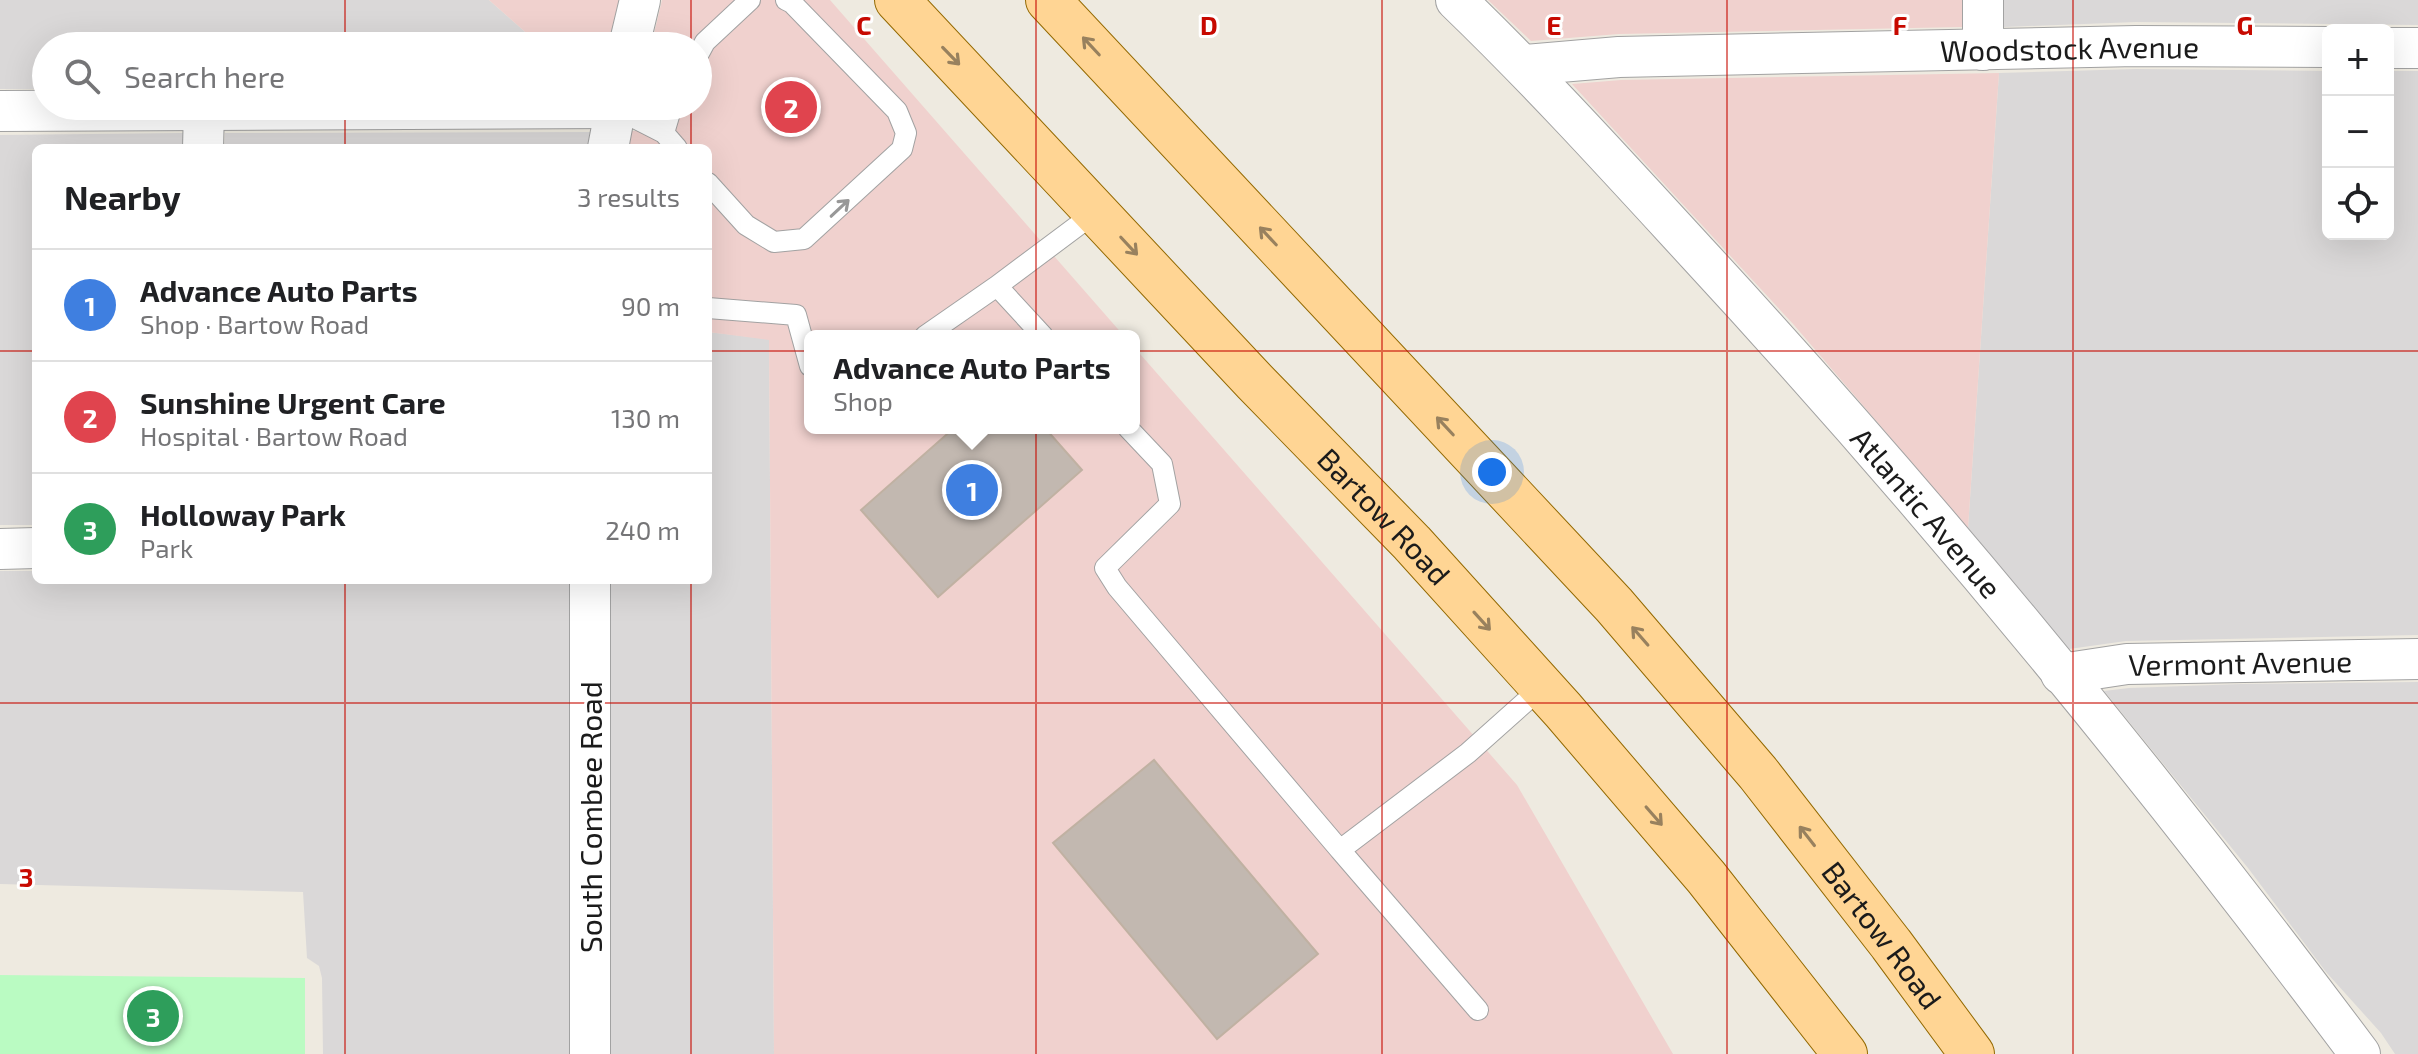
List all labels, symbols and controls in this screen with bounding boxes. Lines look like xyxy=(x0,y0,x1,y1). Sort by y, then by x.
text: C xyxy=(856,9,872,40)
text: D xyxy=(1200,9,1218,40)
text: E xyxy=(1546,9,1562,40)
text: F xyxy=(1893,9,1907,40)
text: G xyxy=(2237,9,2253,40)
map controls xyxy=(2322,24,2394,240)
button: + xyxy=(2322,24,2394,96)
street label: Woodstock Avenue xyxy=(1940,28,2199,68)
search box xyxy=(32,32,712,120)
one-way arrow xyxy=(1081,36,1100,56)
one-way arrow xyxy=(941,46,960,66)
icon: search xyxy=(60,54,104,98)
text: Search here xyxy=(124,58,285,94)
pin: 2 xyxy=(765,77,817,137)
button: − xyxy=(2322,96,2394,168)
button: locate xyxy=(2322,168,2394,240)
text: Nearby xyxy=(64,176,181,217)
text: 3 results xyxy=(577,181,680,212)
one-way arrow xyxy=(830,198,850,217)
one-way arrow xyxy=(1259,226,1278,246)
one-way arrow xyxy=(1119,236,1137,256)
text: Advance Auto Parts xyxy=(140,272,418,308)
text: 1 xyxy=(84,290,96,321)
text: 90 m xyxy=(621,290,680,321)
text: Shop · Bartow Road xyxy=(140,308,369,339)
popup xyxy=(804,330,1140,434)
text: Advance Auto Parts xyxy=(833,349,1111,385)
text: Sunshine Urgent Care xyxy=(140,384,446,420)
text: Shop xyxy=(833,385,893,416)
text: 2 xyxy=(82,402,98,433)
text: 130 m xyxy=(611,402,680,433)
one-way arrow xyxy=(1437,417,1455,437)
text: Hospital · Bartow Road xyxy=(140,420,408,451)
street label: Atlantic Avenue xyxy=(1844,420,2010,605)
street label: Bartow Road xyxy=(1311,440,1458,592)
your location xyxy=(1472,452,1512,492)
pin: 1 xyxy=(946,460,998,520)
text: Holloway Park xyxy=(140,496,346,532)
text: 3 xyxy=(83,514,97,545)
text: 240 m xyxy=(605,514,680,545)
text: Park xyxy=(140,532,193,563)
one-way arrow xyxy=(1473,611,1492,631)
one-way arrow xyxy=(1632,626,1650,647)
street label: Vermont Avenue xyxy=(2128,642,2353,682)
street label: South Combee Road xyxy=(572,681,608,953)
one-way arrow xyxy=(1645,806,1663,826)
one-way arrow xyxy=(1798,826,1815,847)
street label: Bartow Road xyxy=(1815,854,1950,1015)
text: 3 xyxy=(19,861,33,892)
pin: 3 xyxy=(127,986,179,1046)

